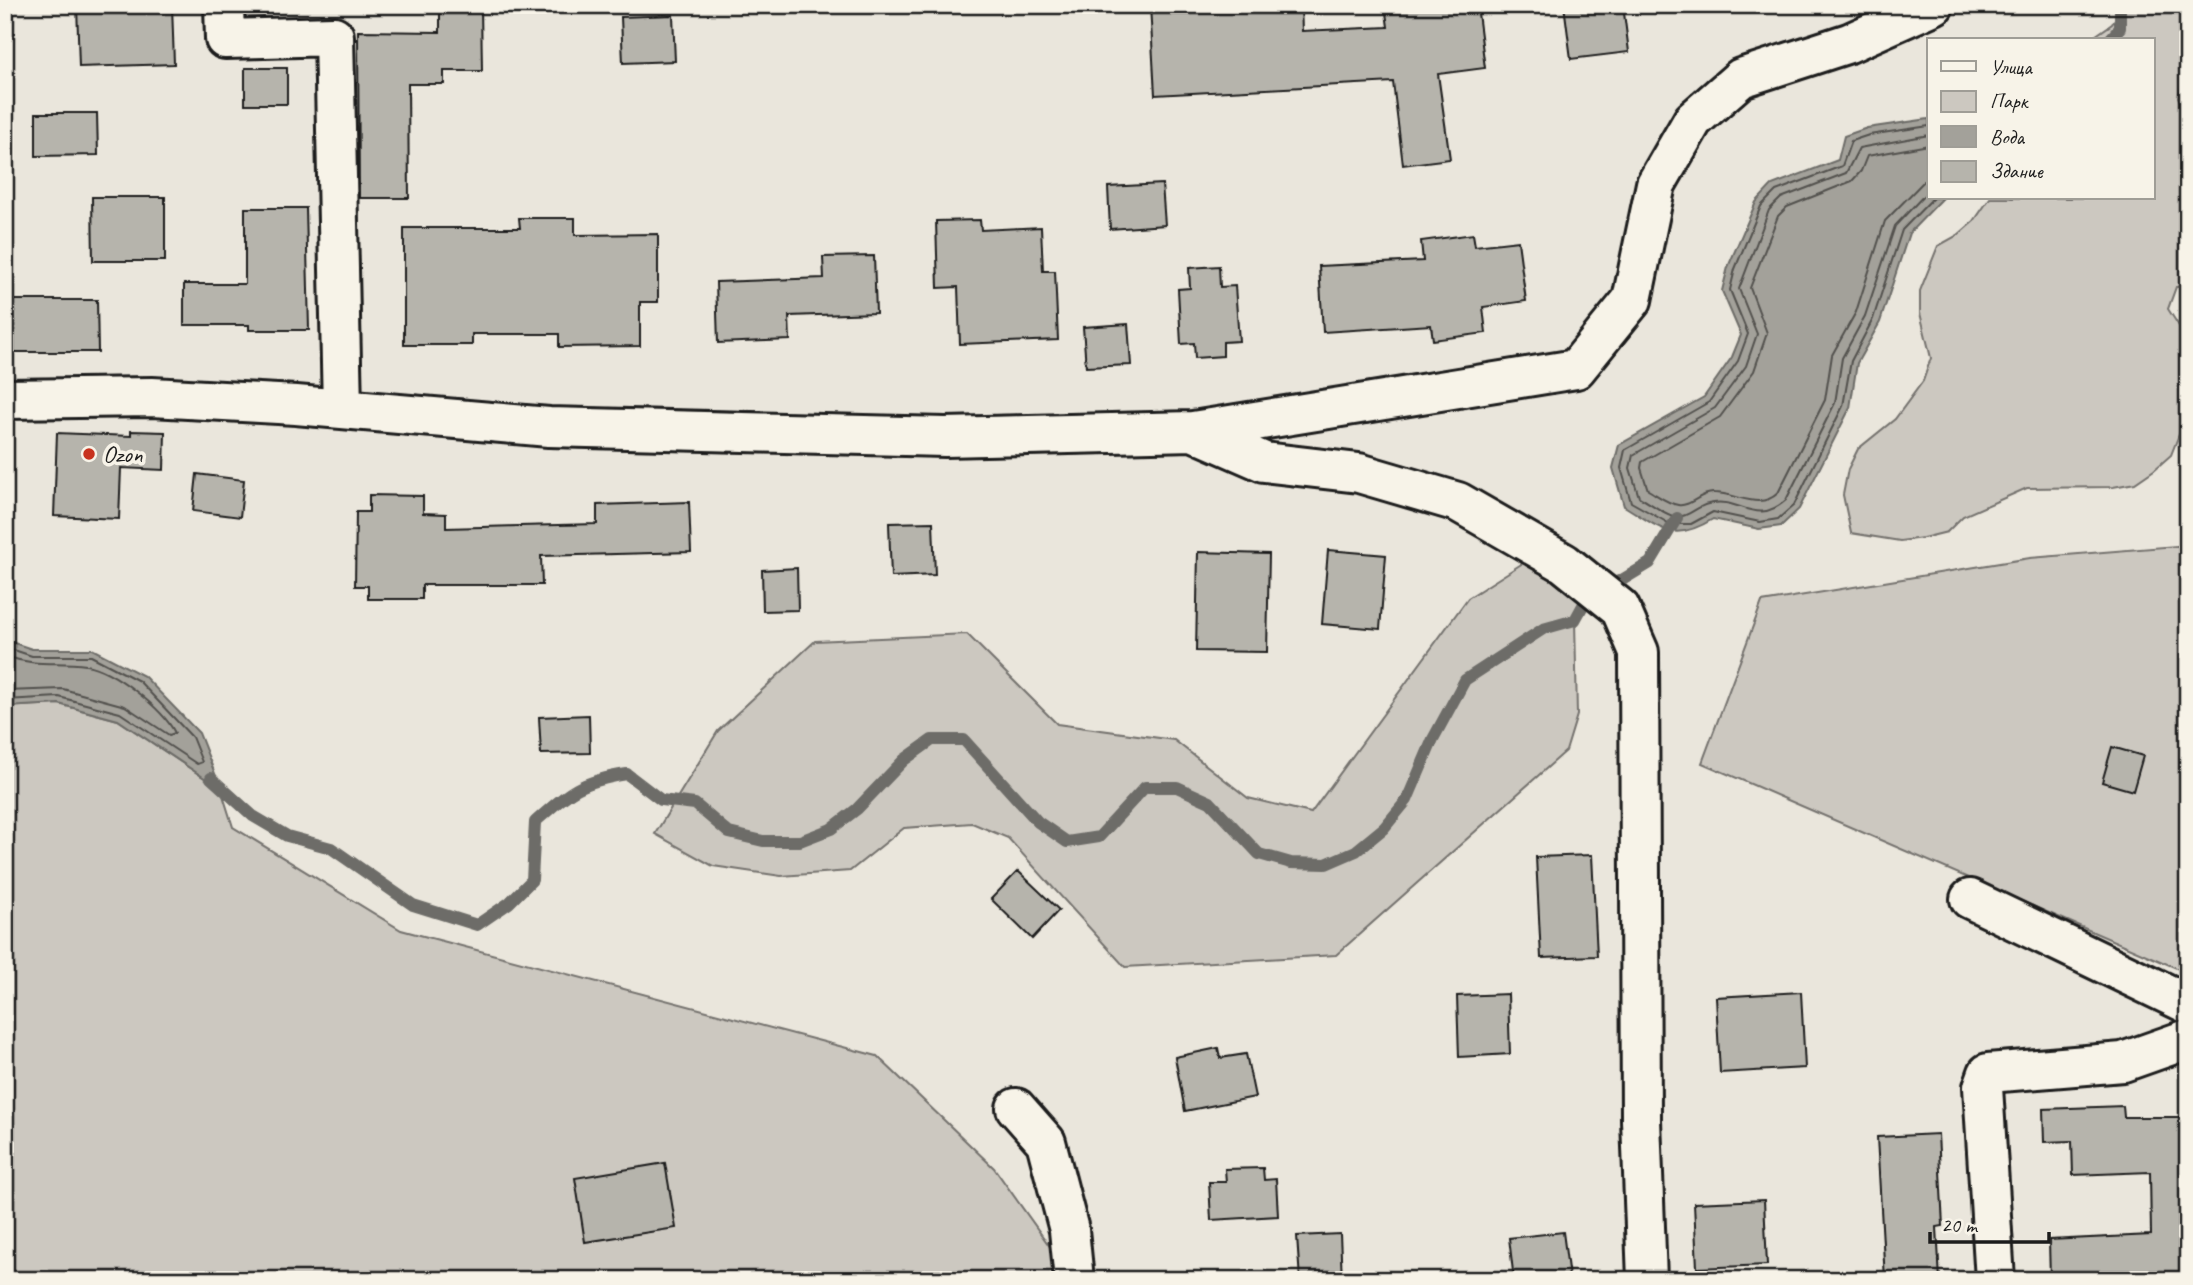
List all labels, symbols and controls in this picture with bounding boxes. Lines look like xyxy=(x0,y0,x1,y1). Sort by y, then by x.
legend xyxy=(1927,38,2154,200)
text: Улица xyxy=(1990,54,2033,80)
text: Парк xyxy=(1990,88,2030,114)
text: Вода xyxy=(1990,124,2026,150)
text: Здание xyxy=(1990,158,2044,184)
place label: Ozon xyxy=(103,439,143,469)
marker: Ozon xyxy=(81,446,97,462)
scale bar xyxy=(1930,1201,2050,1245)
text: 20 m xyxy=(1941,1212,1979,1238)

